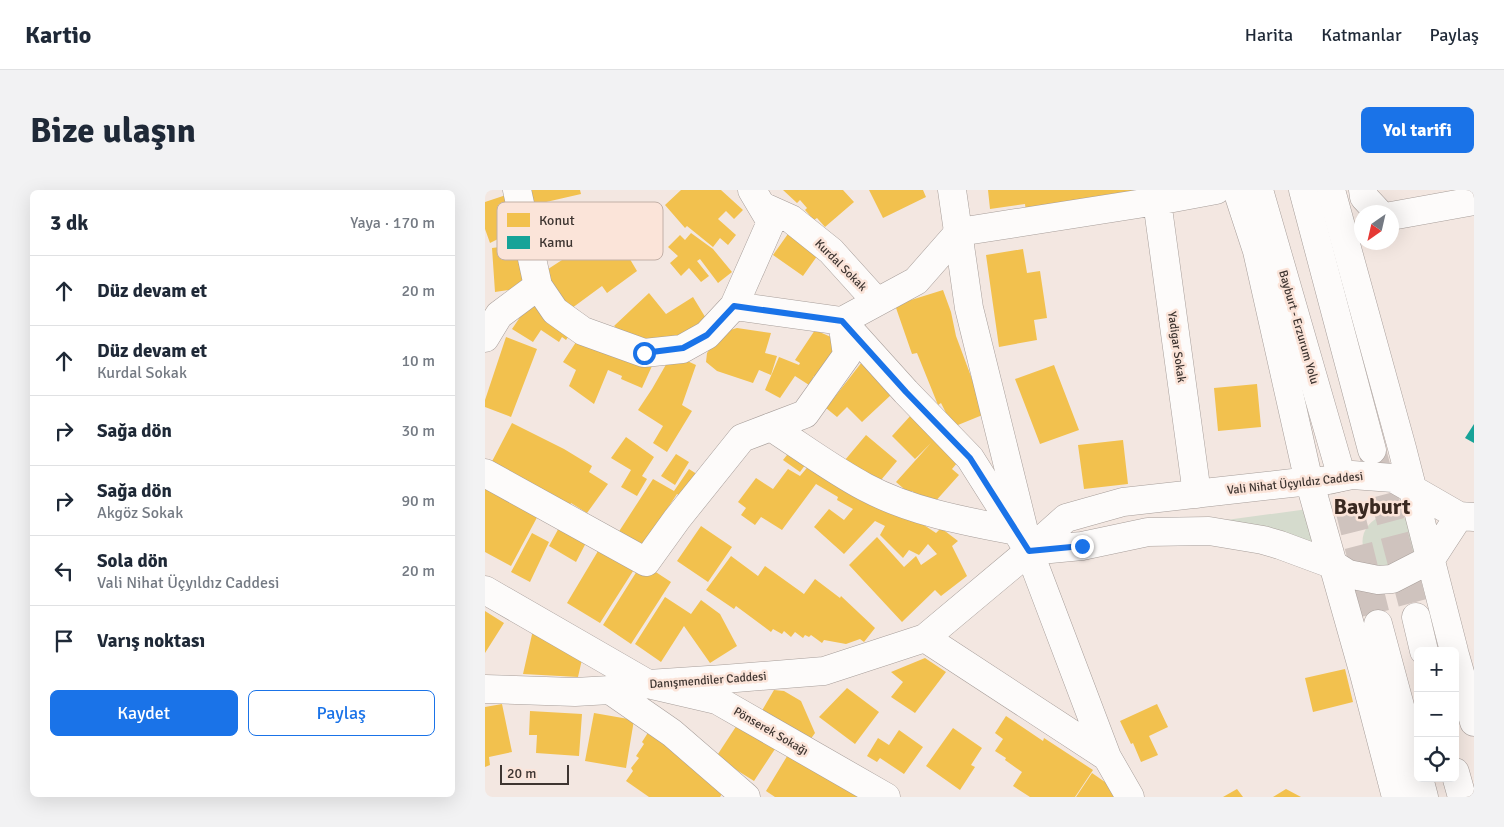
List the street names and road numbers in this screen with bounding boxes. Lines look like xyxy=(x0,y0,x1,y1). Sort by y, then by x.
street label: Kurdal Sokak xyxy=(812,236,870,294)
street label: Bayburt - Erzurum Yolu xyxy=(1275,268,1322,386)
street label: Yadigar Sokak xyxy=(1164,311,1189,384)
street label: Vali Nihat Üçyıldız Caddesi xyxy=(1226,469,1364,498)
street label: Danışmendiler Caddesi xyxy=(649,669,767,692)
street label: Pönserek Sokağı xyxy=(731,704,811,759)

